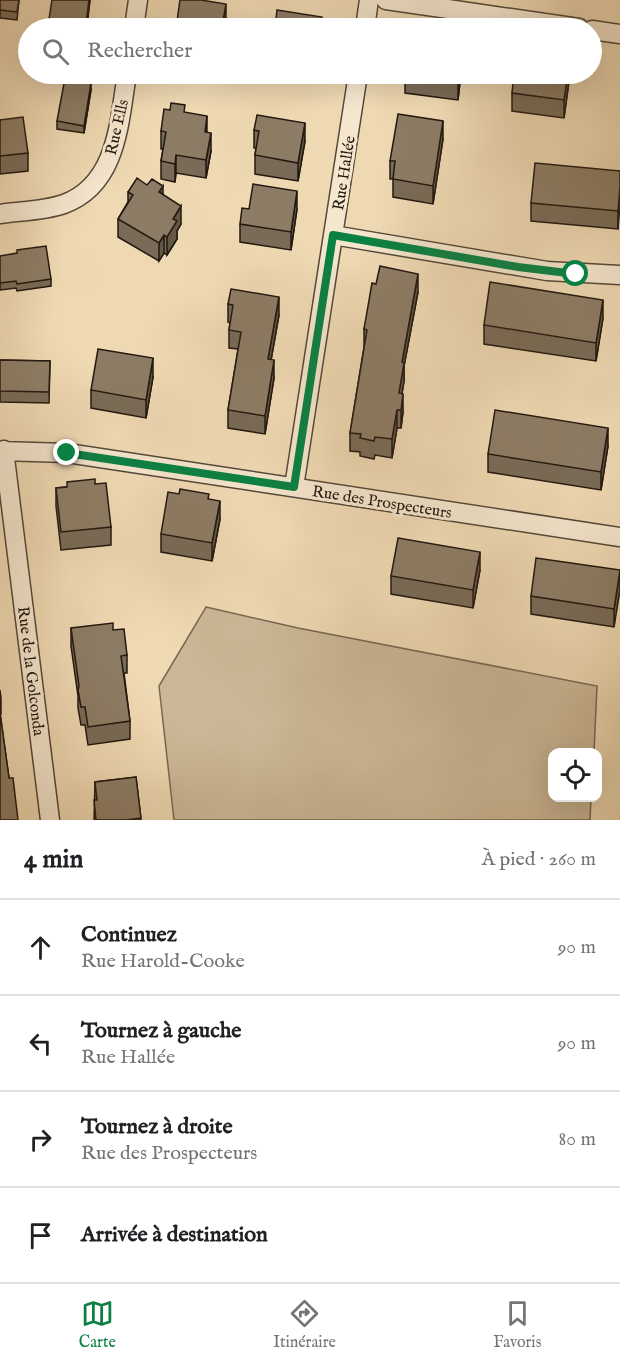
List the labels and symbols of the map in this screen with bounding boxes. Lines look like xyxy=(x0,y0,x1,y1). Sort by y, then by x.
street label: Rue Ells xyxy=(102,97,134,157)
street label: Rue Hallée xyxy=(329,135,361,212)
route start xyxy=(562,260,588,286)
route end xyxy=(53,439,79,465)
street label: Rue des Prospecteurs xyxy=(310,482,453,524)
street label: Rue de la Golconda xyxy=(12,605,48,737)

